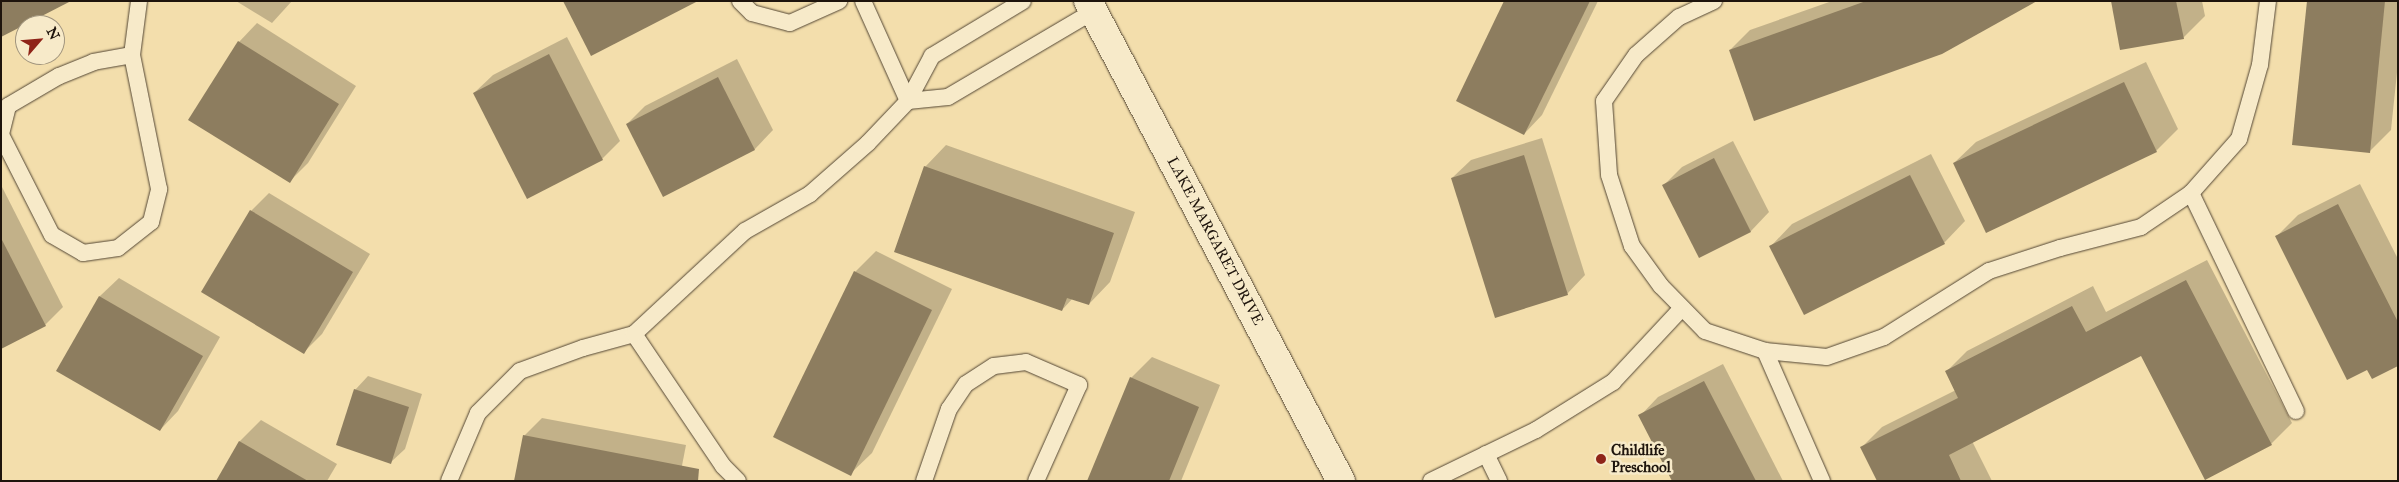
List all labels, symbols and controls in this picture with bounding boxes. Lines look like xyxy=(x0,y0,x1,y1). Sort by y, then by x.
north arrow xyxy=(15,15,65,65)
text: N xyxy=(43,24,63,43)
street label: LAKE MARGARET DRIVE xyxy=(1163,154,1267,328)
place label: Childlife Preschool xyxy=(1611,441,1671,476)
marker: Childlife Preschool xyxy=(1595,453,1607,465)

